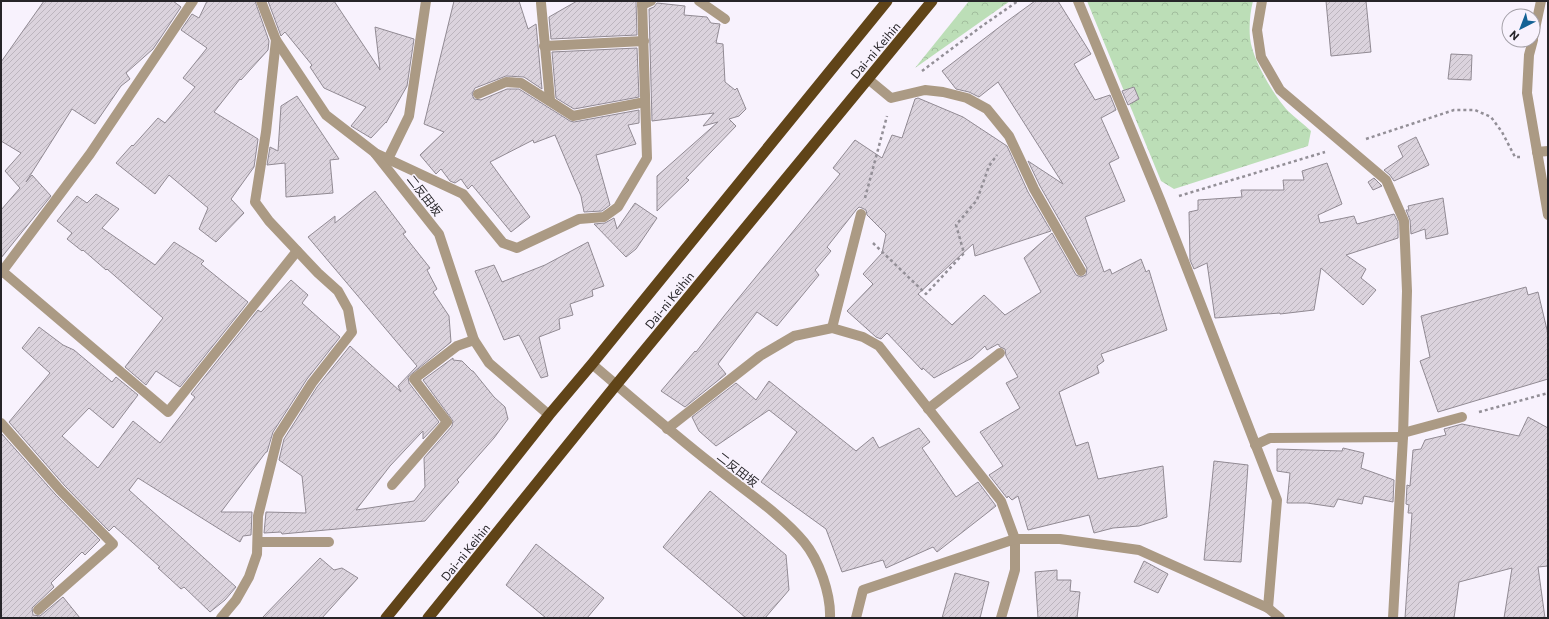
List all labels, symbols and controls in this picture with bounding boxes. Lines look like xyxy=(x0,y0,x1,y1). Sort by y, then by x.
north arrow xyxy=(1501,8,1541,48)
street label: Dai-ni Keihin xyxy=(847,19,903,81)
text: N xyxy=(1507,28,1521,43)
street label: 二反田坂 xyxy=(405,172,445,218)
street label: Dai-ni Keihin xyxy=(642,269,696,331)
street label: 二反田坂 xyxy=(715,449,761,489)
street label: Dai-ni Keihin xyxy=(438,521,492,583)

